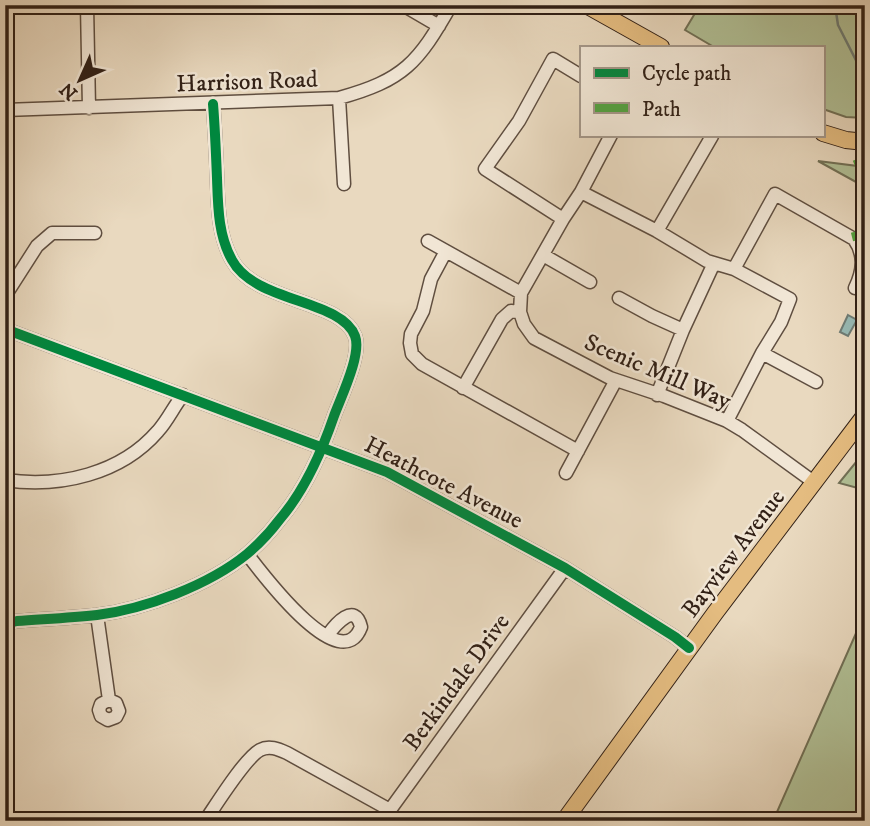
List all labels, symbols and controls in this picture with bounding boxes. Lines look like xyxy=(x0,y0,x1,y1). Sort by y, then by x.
north arrow xyxy=(46,46,116,116)
legend xyxy=(580,46,824,136)
text: Cycle path xyxy=(642,61,731,87)
street label: Harrison Road xyxy=(176,65,318,99)
text: N xyxy=(55,77,83,105)
text: Path xyxy=(642,97,681,123)
street label: Scenic Mill Way xyxy=(580,327,736,417)
street label: Heathcote Avenue xyxy=(359,430,528,536)
street label: Bayview Avenue xyxy=(676,483,792,624)
street label: Berkindale Drive xyxy=(397,608,517,757)

